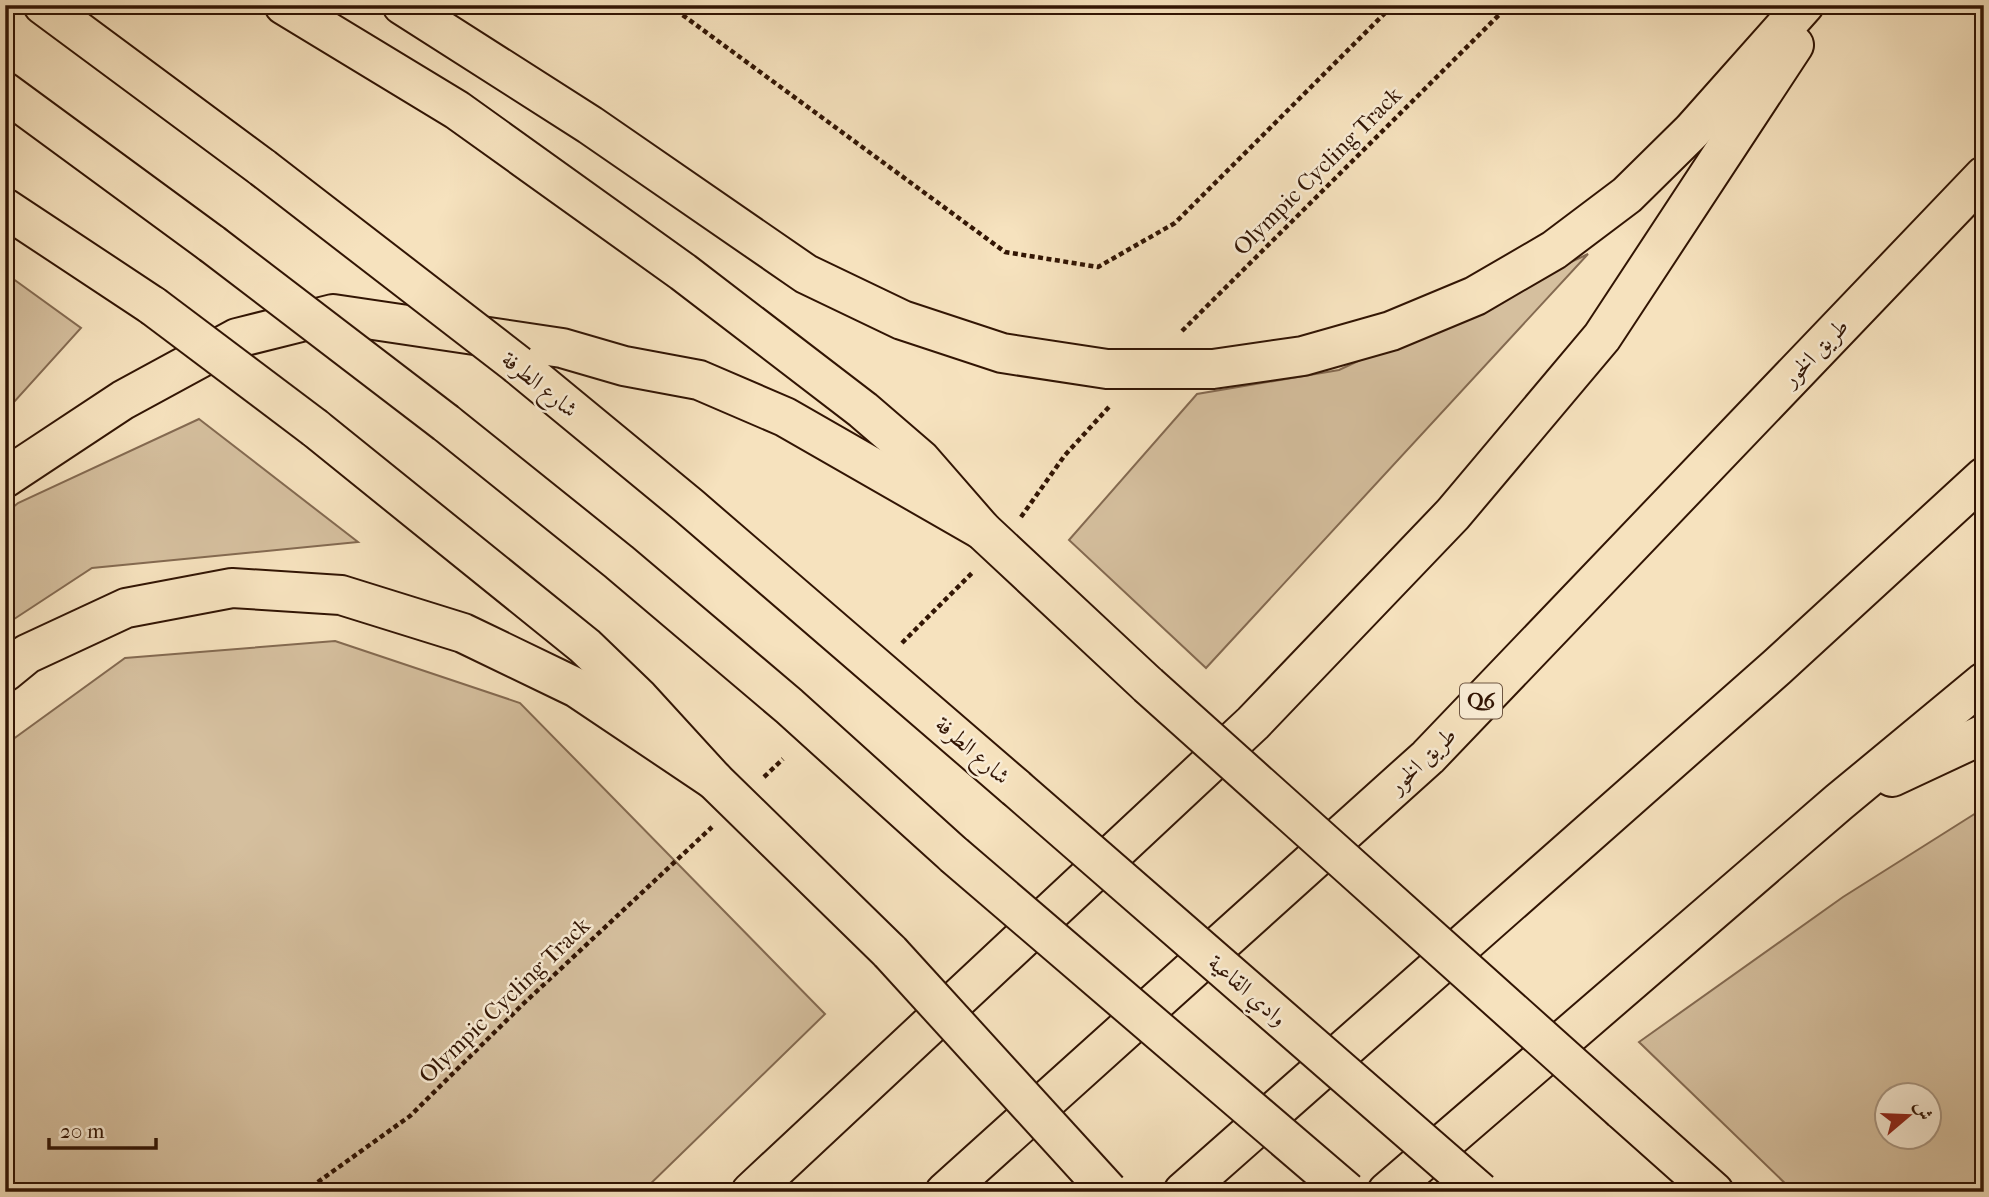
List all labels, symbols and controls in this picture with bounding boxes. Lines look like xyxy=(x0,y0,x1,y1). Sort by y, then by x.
street label: Olympic Cycling Track xyxy=(1228,81,1408,261)
street label: طريق الخور xyxy=(1775,313,1855,394)
street label: شارع الطرفة xyxy=(492,346,583,428)
road number: Q6 xyxy=(1460,684,1502,718)
street label: شارع الطرفة xyxy=(926,711,1015,795)
street label: طريق الخور xyxy=(1381,722,1462,801)
street label: Olympic Cycling Track xyxy=(413,911,596,1089)
street label: وادي القاعية xyxy=(1200,949,1293,1036)
north arrow xyxy=(1874,1082,1944,1152)
text: ش xyxy=(1910,1098,1937,1123)
scale bar xyxy=(49,1106,156,1150)
text: 20 m xyxy=(60,1119,105,1143)

